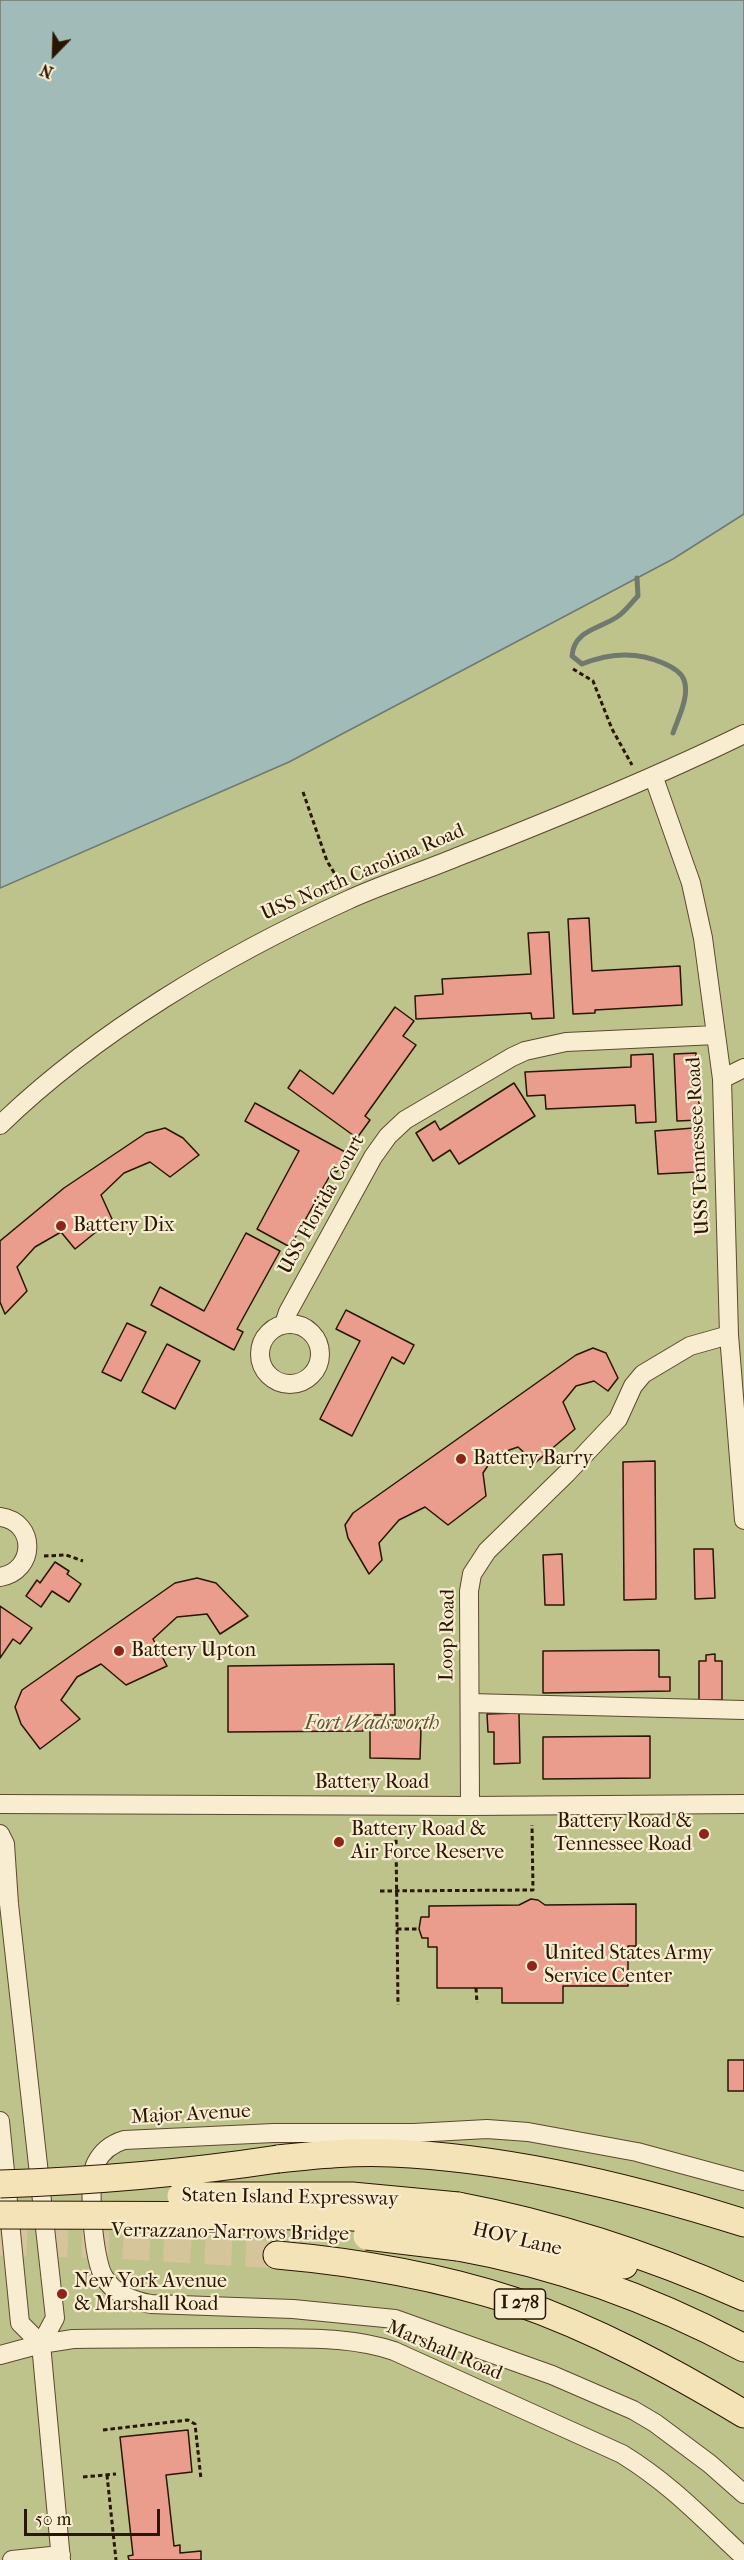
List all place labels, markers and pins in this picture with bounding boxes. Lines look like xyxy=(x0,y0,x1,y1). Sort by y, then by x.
place label: Battery Dix xyxy=(73,1214,174,1238)
marker: Battery Dix xyxy=(54,1219,68,1233)
place label: Battery Barry xyxy=(473,1447,593,1471)
marker: Battery Barry xyxy=(454,1452,468,1466)
place label: Battery Upton xyxy=(131,1639,256,1663)
marker: Battery Upton xyxy=(112,1644,126,1658)
place label: Battery Road & Tennessee Road xyxy=(554,1810,692,1857)
place label: Battery Road & Air Force Reserve xyxy=(351,1818,504,1865)
marker: Battery Road & Tennessee Road xyxy=(697,1827,711,1841)
marker: Battery Road & Air Force Reserve xyxy=(332,1835,346,1849)
place label: United States Army Service Center xyxy=(544,1942,713,1989)
marker: United States Army Service Center xyxy=(525,1959,539,1973)
place label: New York Avenue & Marshall Road xyxy=(74,2270,227,2317)
marker: New York Avenue & Marshall Road xyxy=(55,2287,69,2301)

